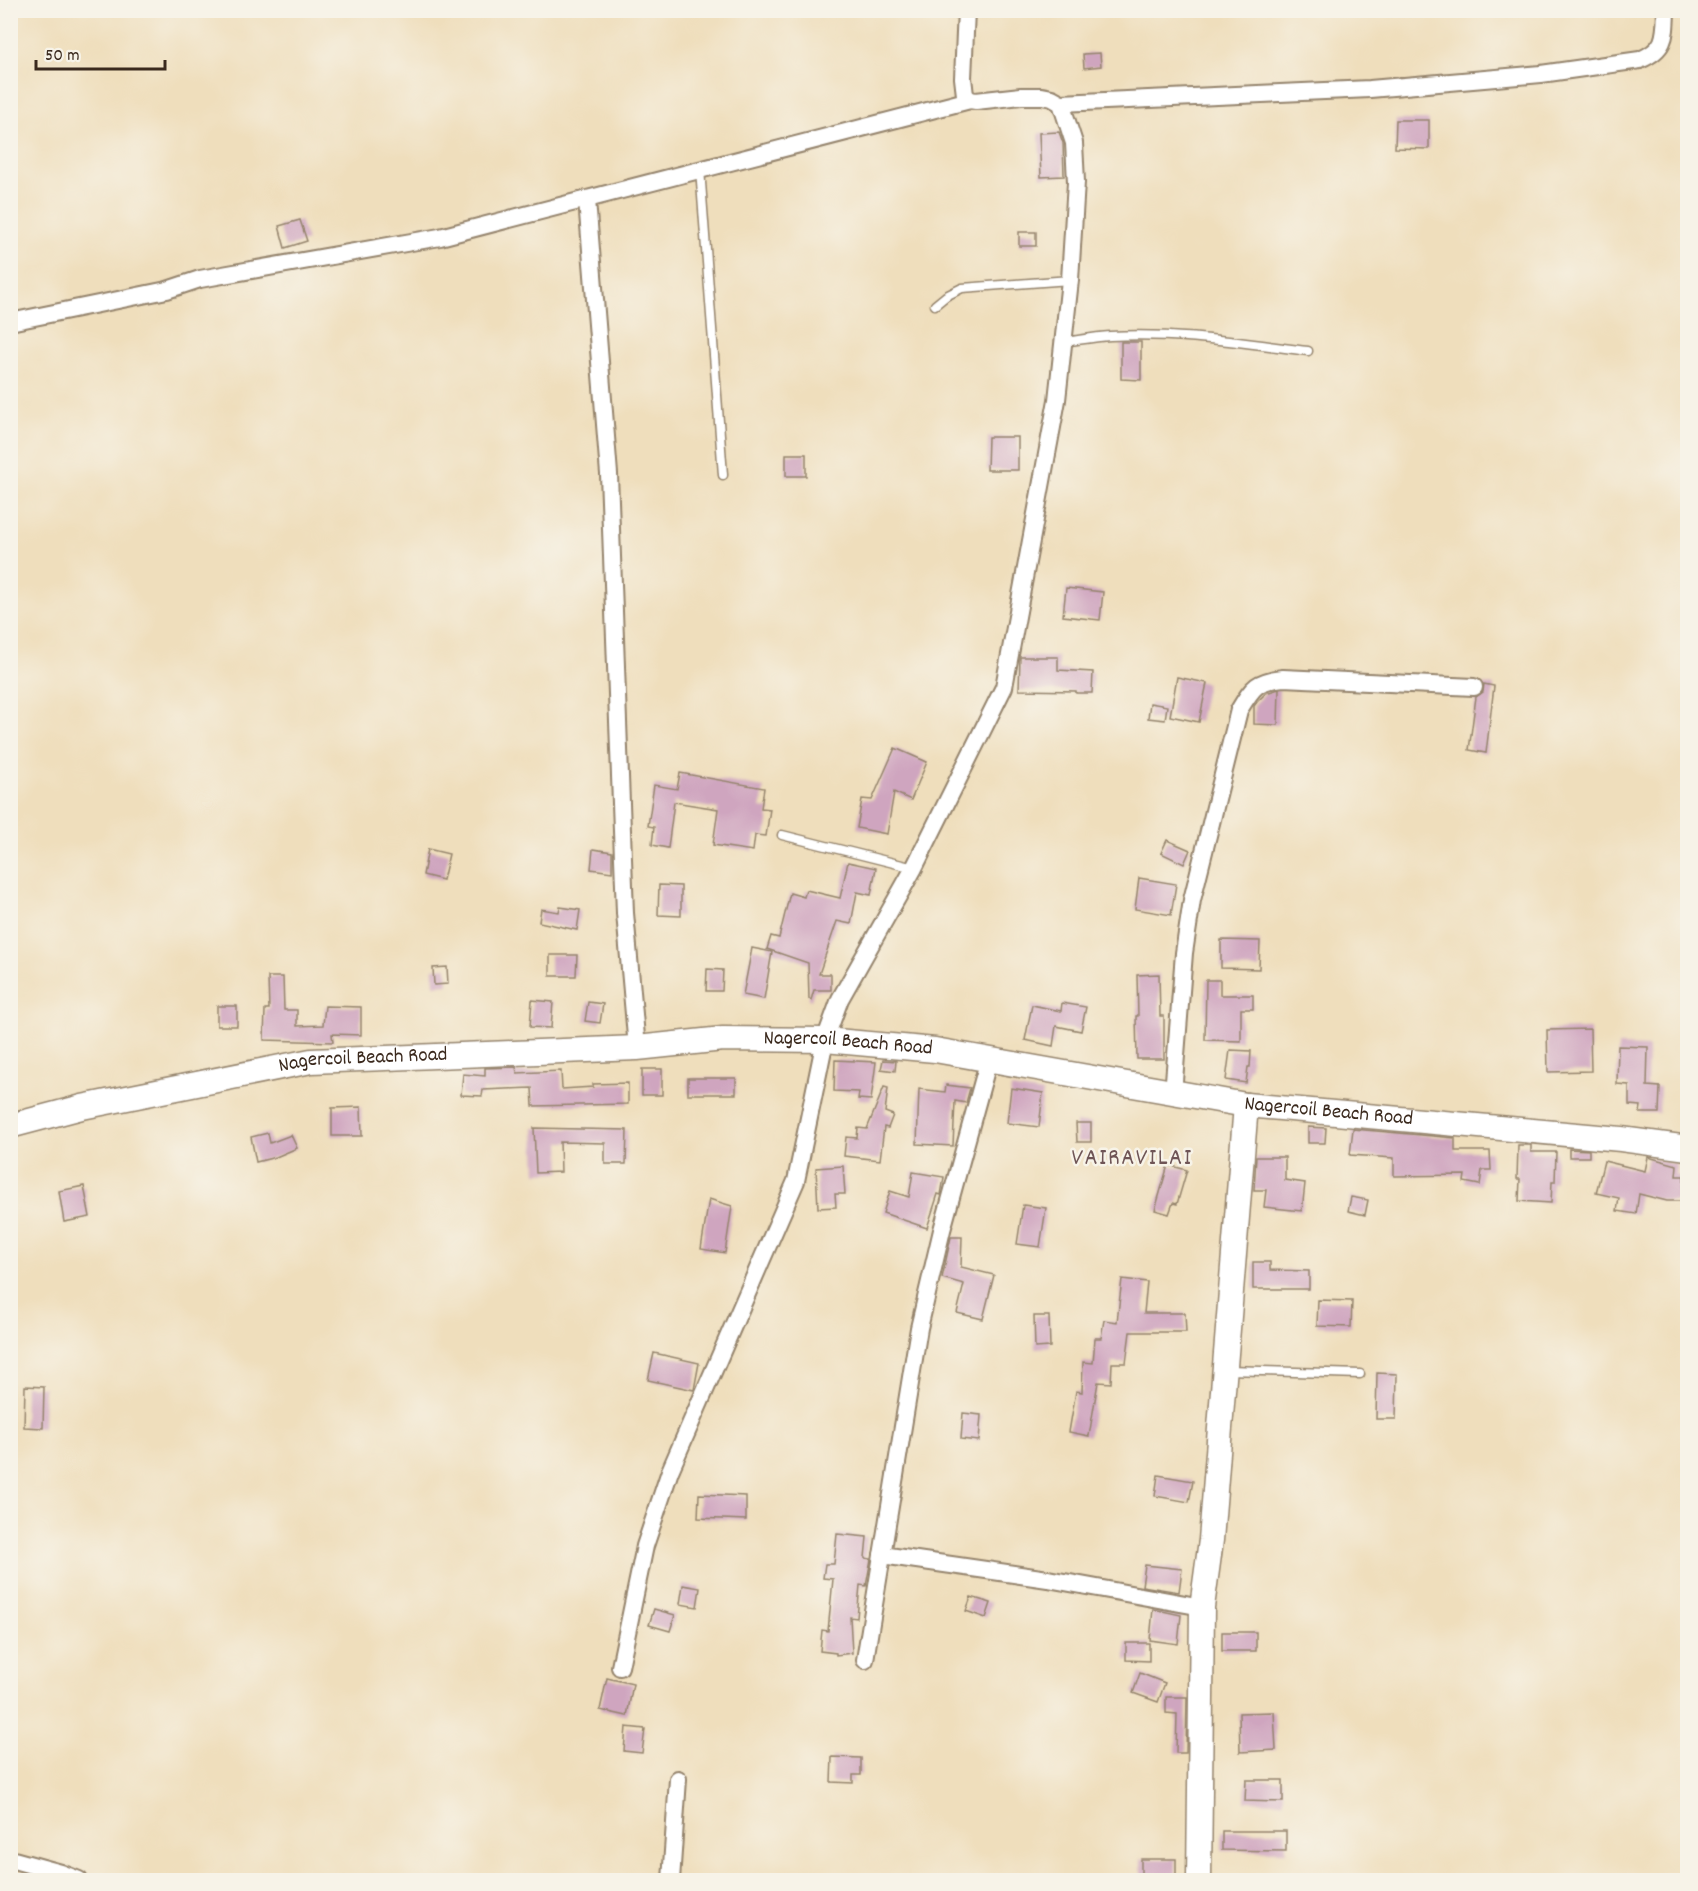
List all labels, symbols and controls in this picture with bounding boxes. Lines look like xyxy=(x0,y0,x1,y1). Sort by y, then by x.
scale bar xyxy=(36,33,165,71)
text: 50 m xyxy=(45,44,80,69)
street label: Nagercoil Beach Road xyxy=(763,1024,934,1065)
street label: Nagercoil Beach Road xyxy=(276,1041,448,1082)
street label: Nagercoil Beach Road xyxy=(1243,1090,1414,1135)
district label: VAIRAVILAI xyxy=(1071,1142,1193,1176)

